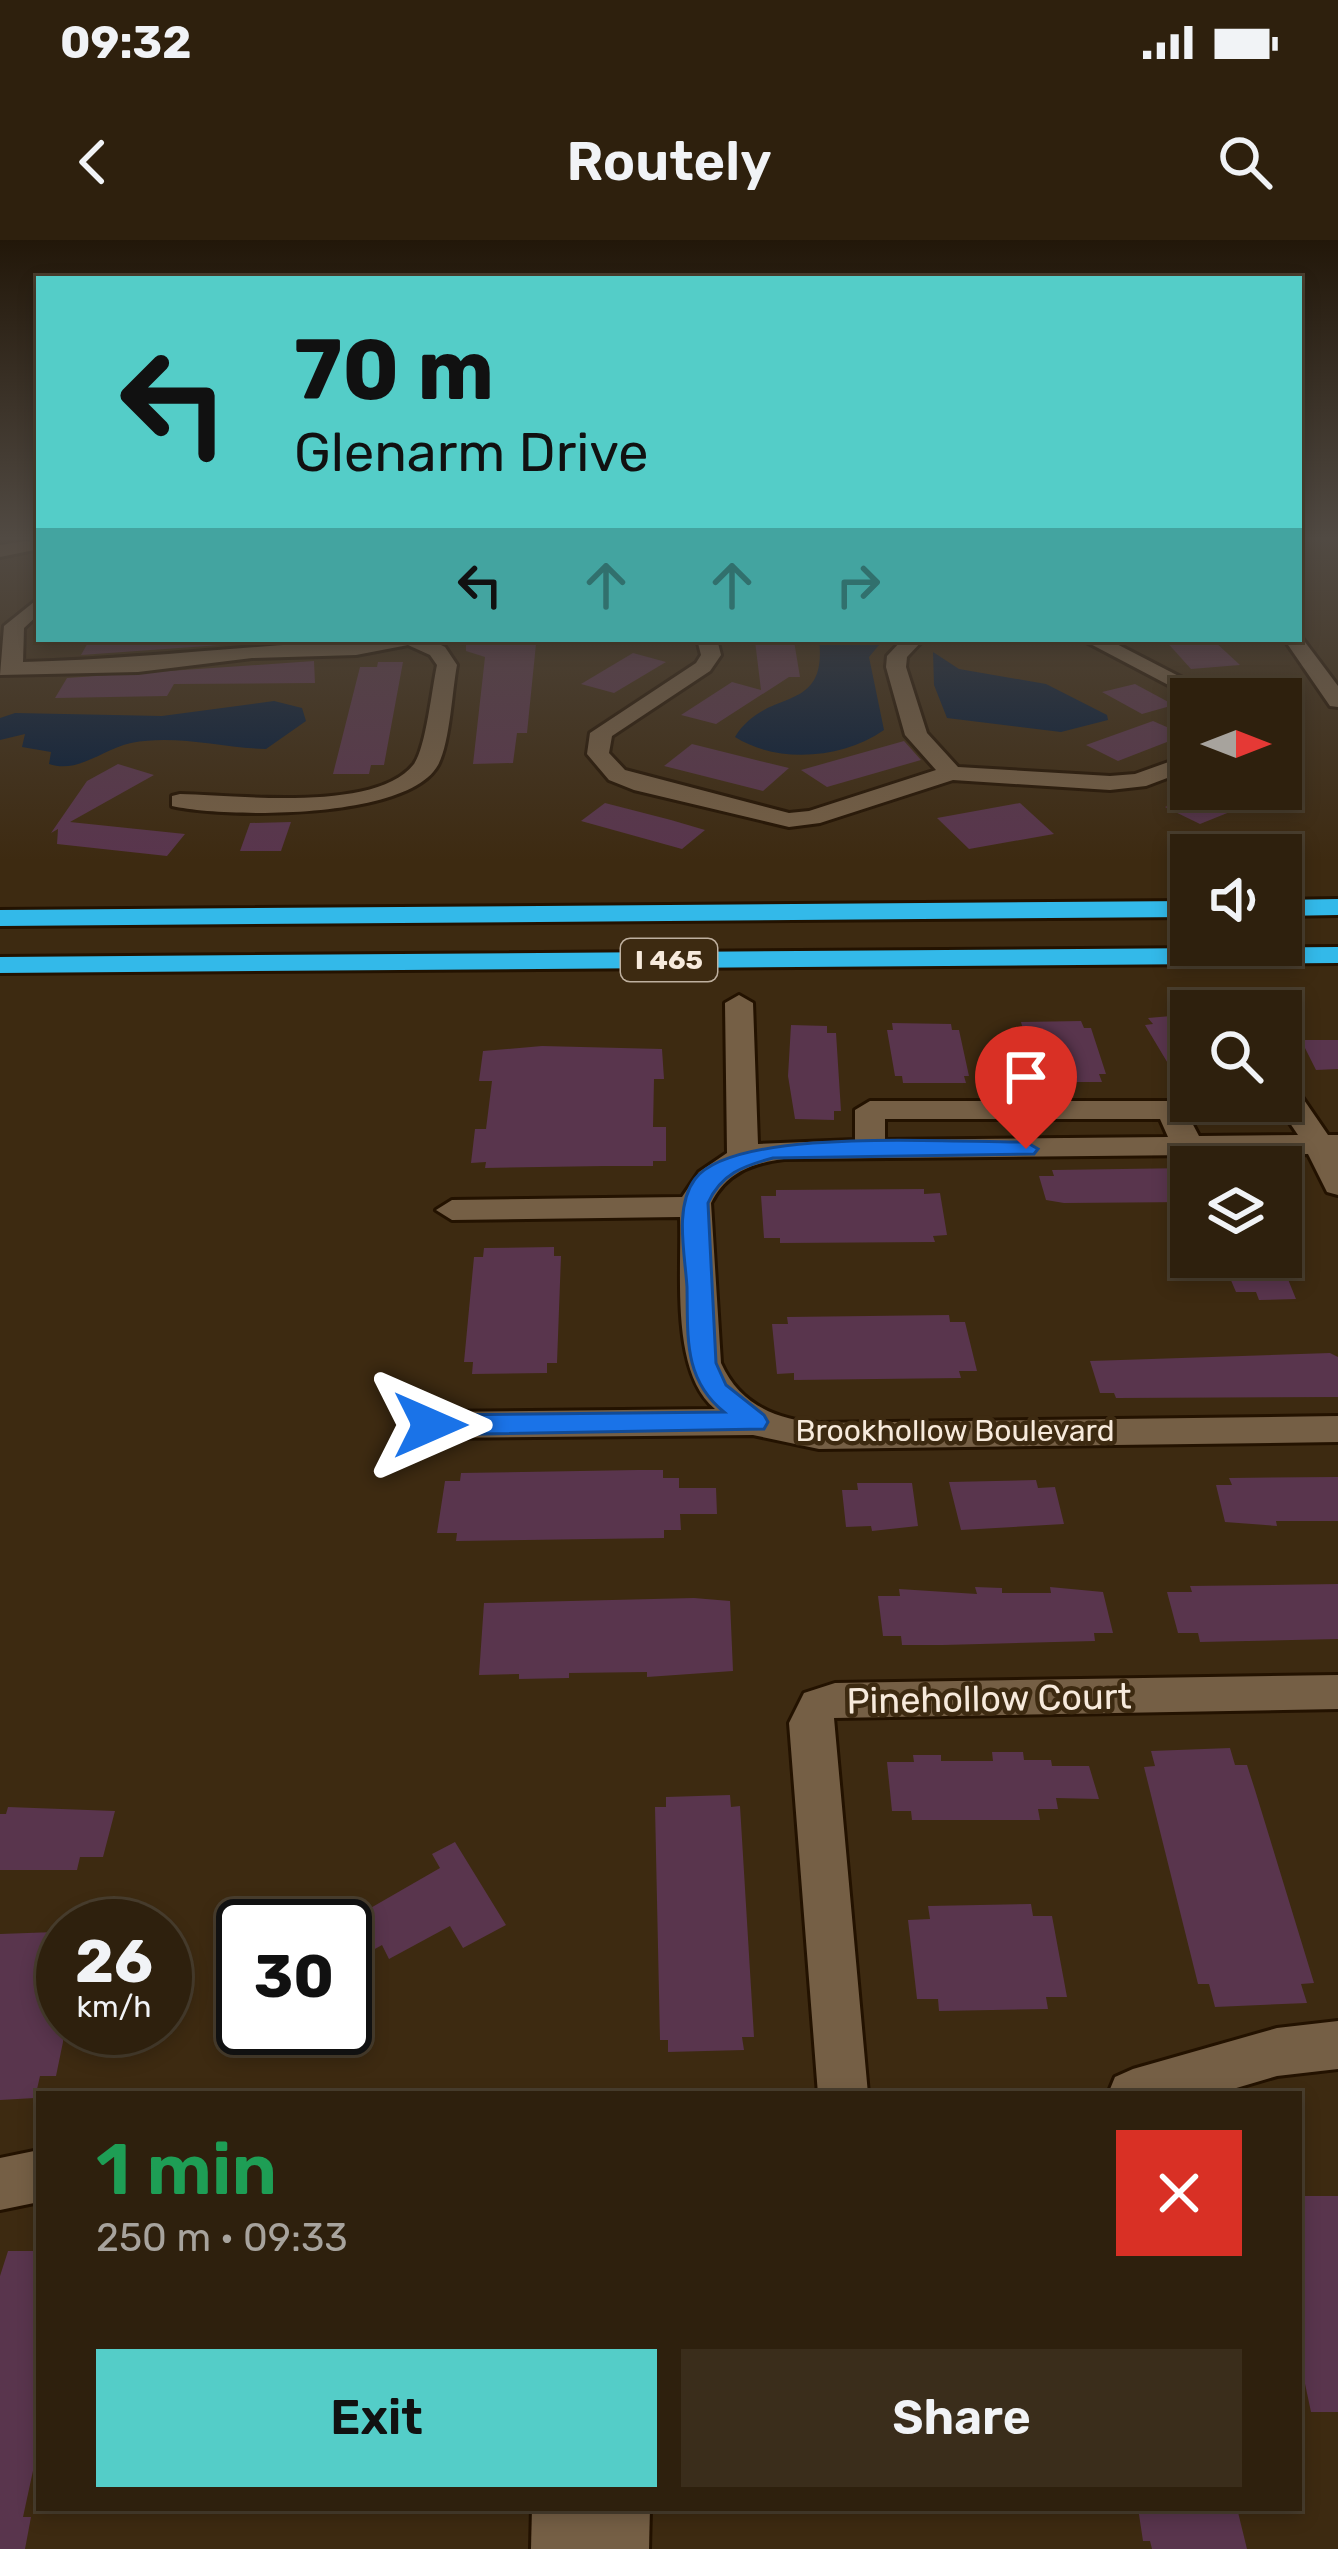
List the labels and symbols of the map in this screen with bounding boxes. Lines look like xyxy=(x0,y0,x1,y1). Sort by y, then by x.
north arrow xyxy=(1170,678,1302,810)
road number: I 465 xyxy=(621,939,717,981)
pin xyxy=(975,1026,1077,1149)
position arrow xyxy=(367,1362,493,1488)
street label: Brookhollow Boulevard xyxy=(795,1413,1115,1449)
street label: Pinehollow Court xyxy=(846,1675,1132,1722)
speed limit sign: 30 xyxy=(216,1899,372,2055)

